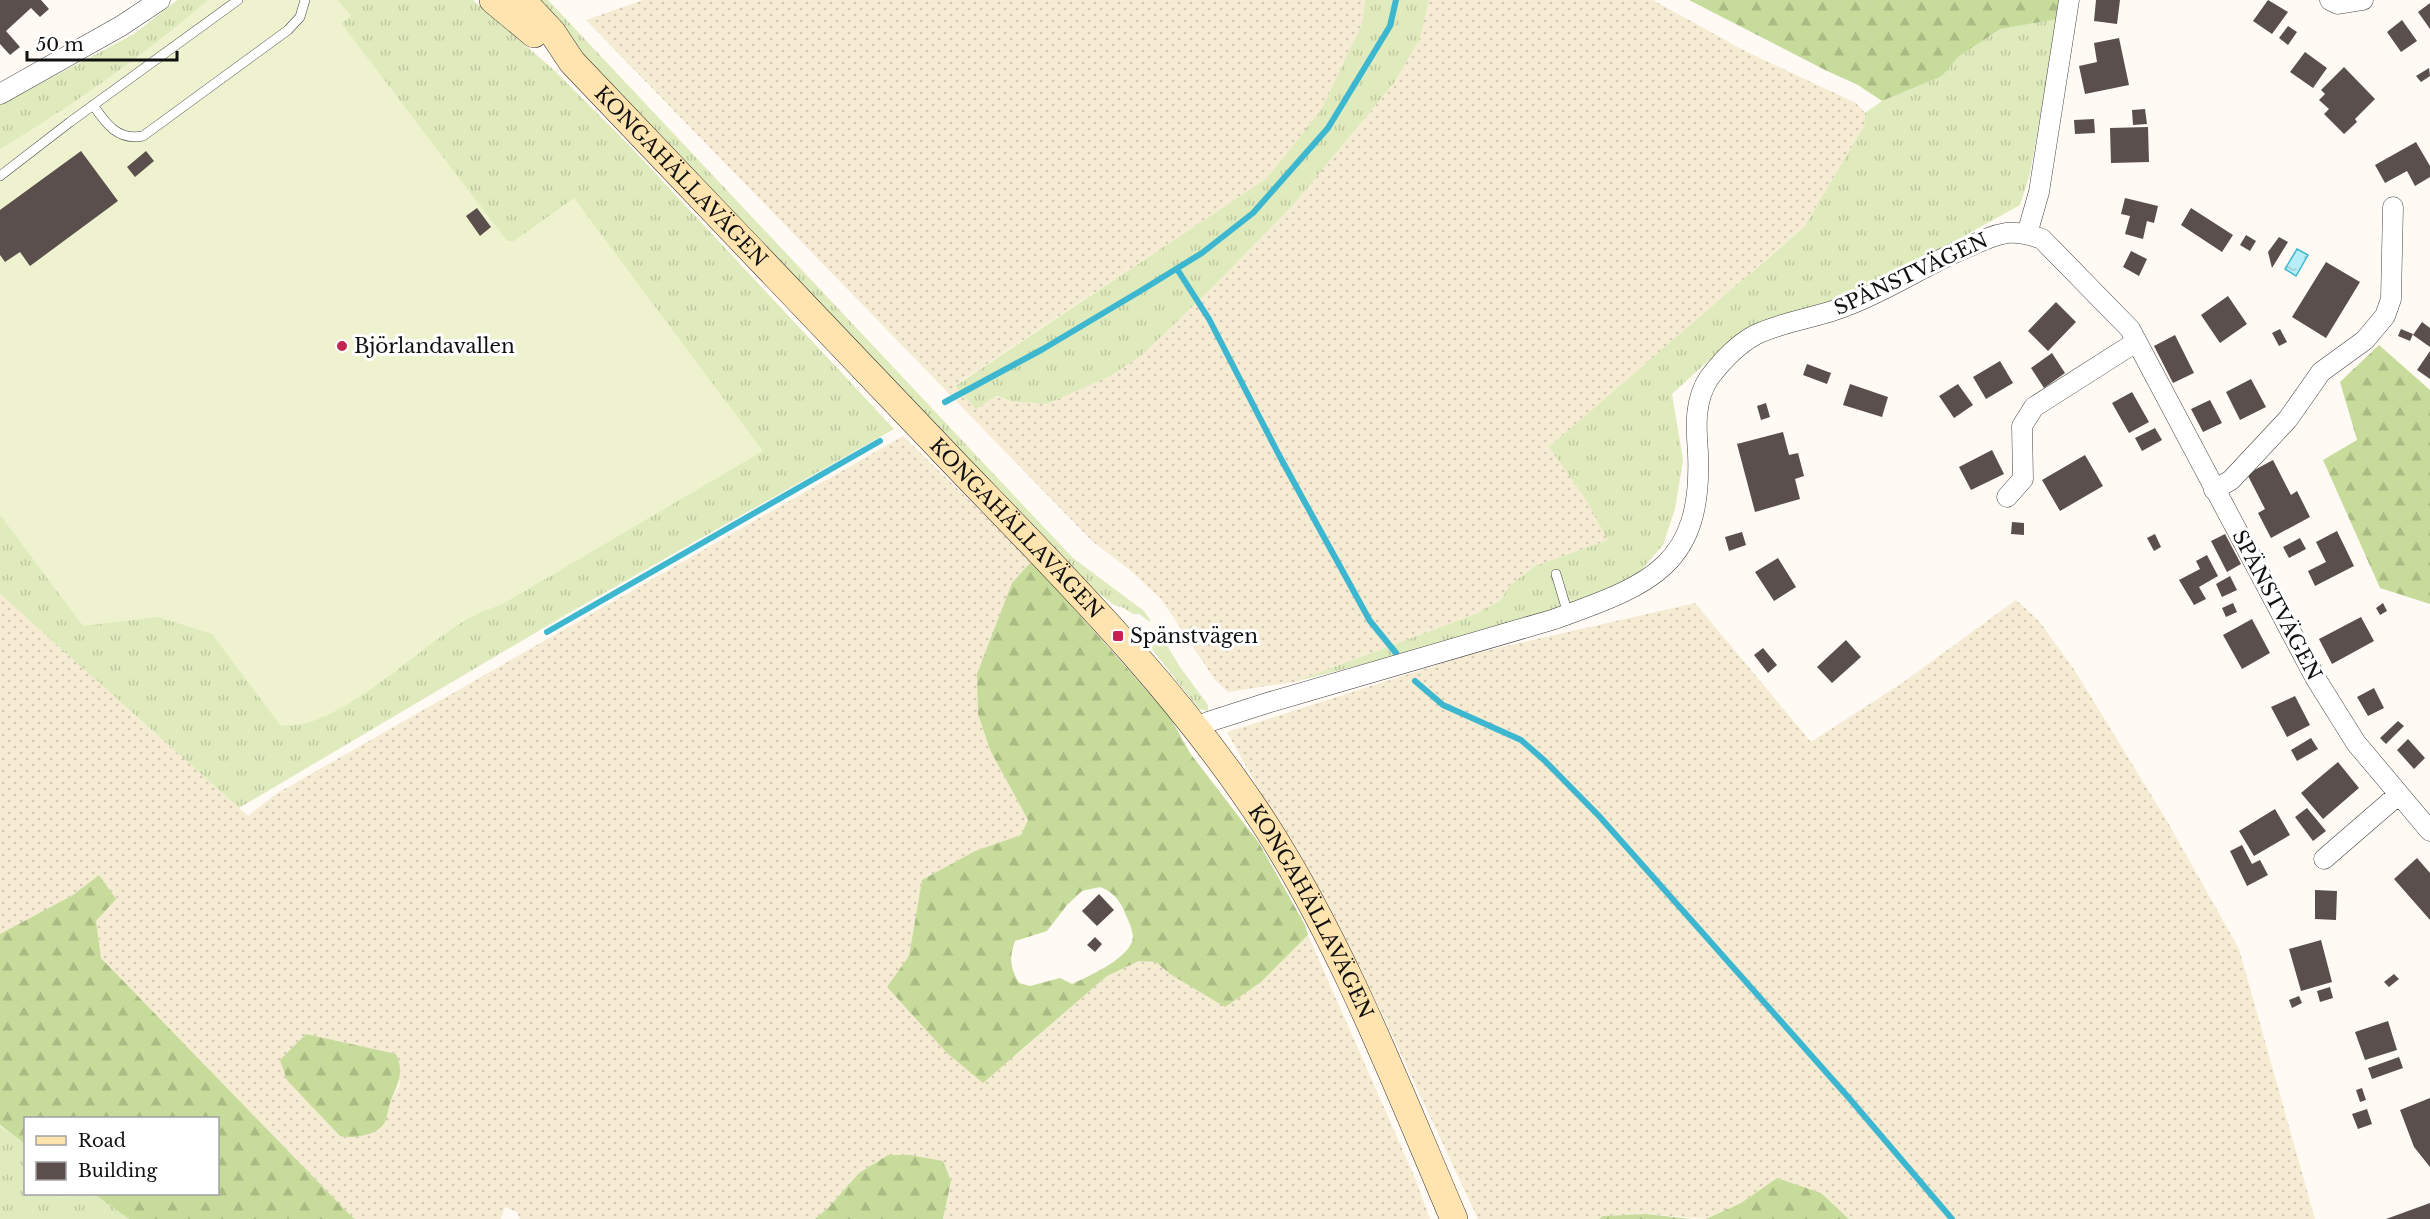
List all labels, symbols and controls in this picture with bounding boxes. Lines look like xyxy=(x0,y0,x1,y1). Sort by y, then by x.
scale bar xyxy=(27,24,177,62)
text: 50 m xyxy=(36,34,84,56)
street label: KONGAHÄLLAVÄGEN xyxy=(590,81,773,272)
street label: SPÄNSTVÄGEN xyxy=(1830,227,1992,320)
place label: Björlandavallen xyxy=(354,334,515,358)
marker: Björlandavallen xyxy=(335,339,349,353)
street label: KONGAHÄLLAVÄGEN xyxy=(925,433,1108,623)
street label: SPÄNSTVÄGEN xyxy=(2227,525,2328,684)
place label: Spänstvägen xyxy=(1130,624,1258,648)
marker: Spänstvägen xyxy=(1111,629,1125,643)
street label: KONGAHÄLLAVÄGEN xyxy=(1243,800,1378,1022)
legend xyxy=(24,1117,219,1195)
text: Road xyxy=(78,1130,126,1152)
text: Building xyxy=(78,1160,157,1182)

